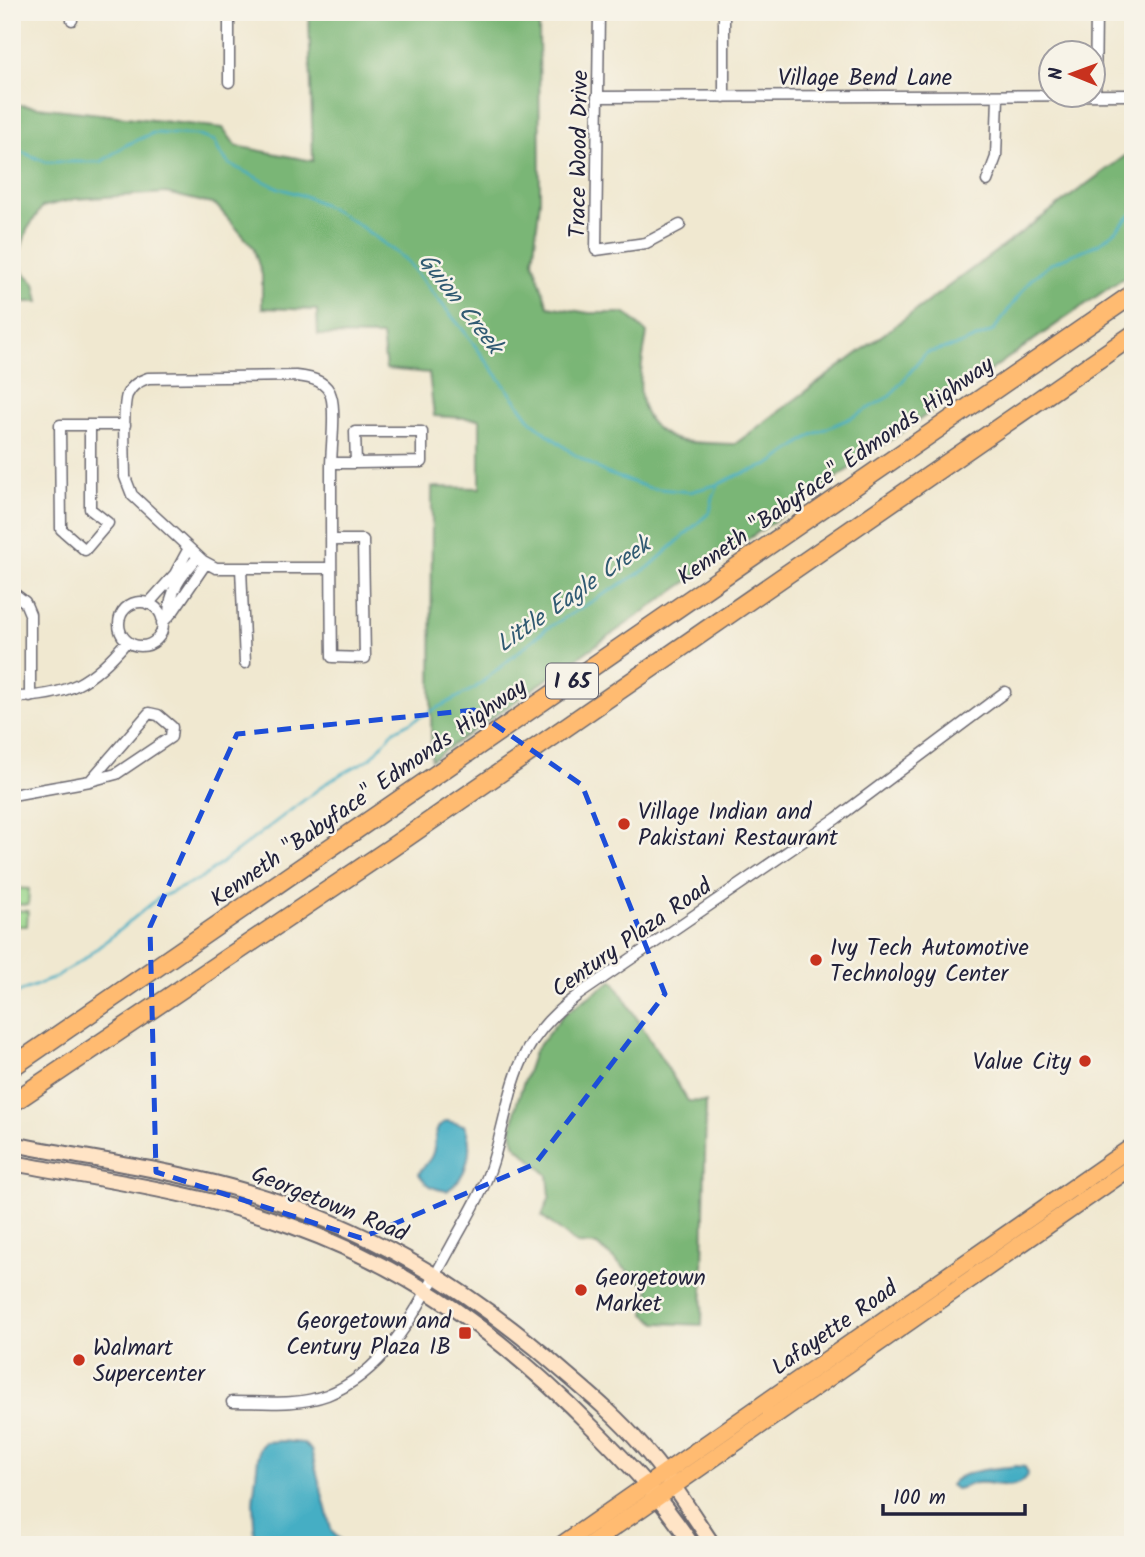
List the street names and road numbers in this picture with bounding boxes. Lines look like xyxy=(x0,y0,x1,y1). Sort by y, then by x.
street label: Village Bend Lane xyxy=(778,61,952,97)
street label: Trace Wood Drive xyxy=(561,70,599,238)
street label: Kenneth "Babyface" Edmonds Highway xyxy=(670,348,1002,595)
road number: I 65 xyxy=(546,664,598,698)
street label: Kenneth "Babyface" Edmonds Highway xyxy=(203,670,535,917)
street label: Century Plaza Road xyxy=(544,869,720,1008)
street label: Georgetown Road xyxy=(246,1157,413,1253)
street label: Lafayette Road xyxy=(764,1271,906,1386)

